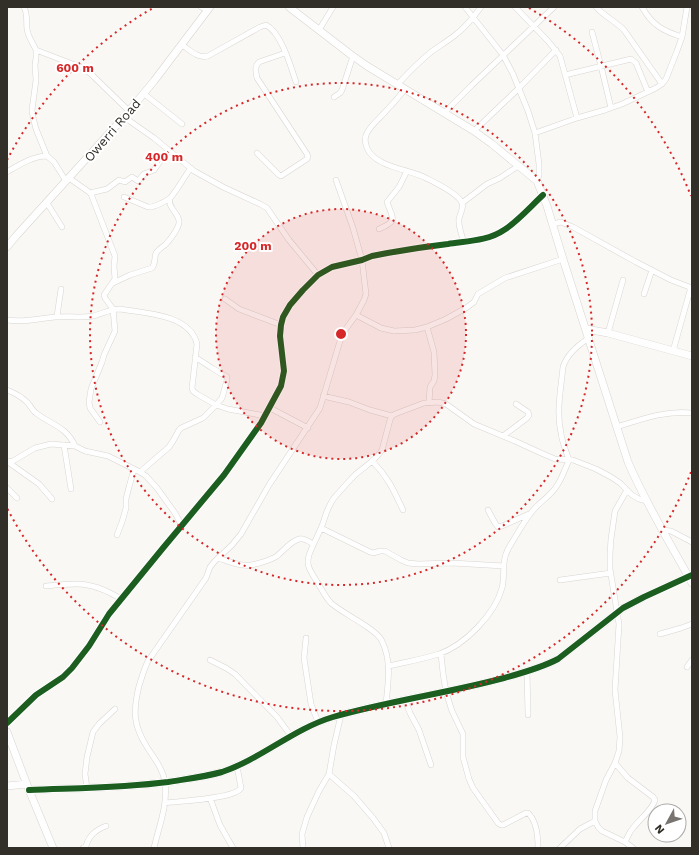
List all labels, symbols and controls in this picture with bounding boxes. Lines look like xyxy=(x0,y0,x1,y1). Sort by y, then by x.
text: 600 m xyxy=(56,61,94,75)
street label: Owerri Road xyxy=(81,96,144,165)
text: 400 m xyxy=(145,150,183,164)
text: 200 m xyxy=(234,239,272,253)
centre of rings xyxy=(334,327,348,341)
north arrow xyxy=(647,803,687,843)
text: N xyxy=(652,822,667,836)

